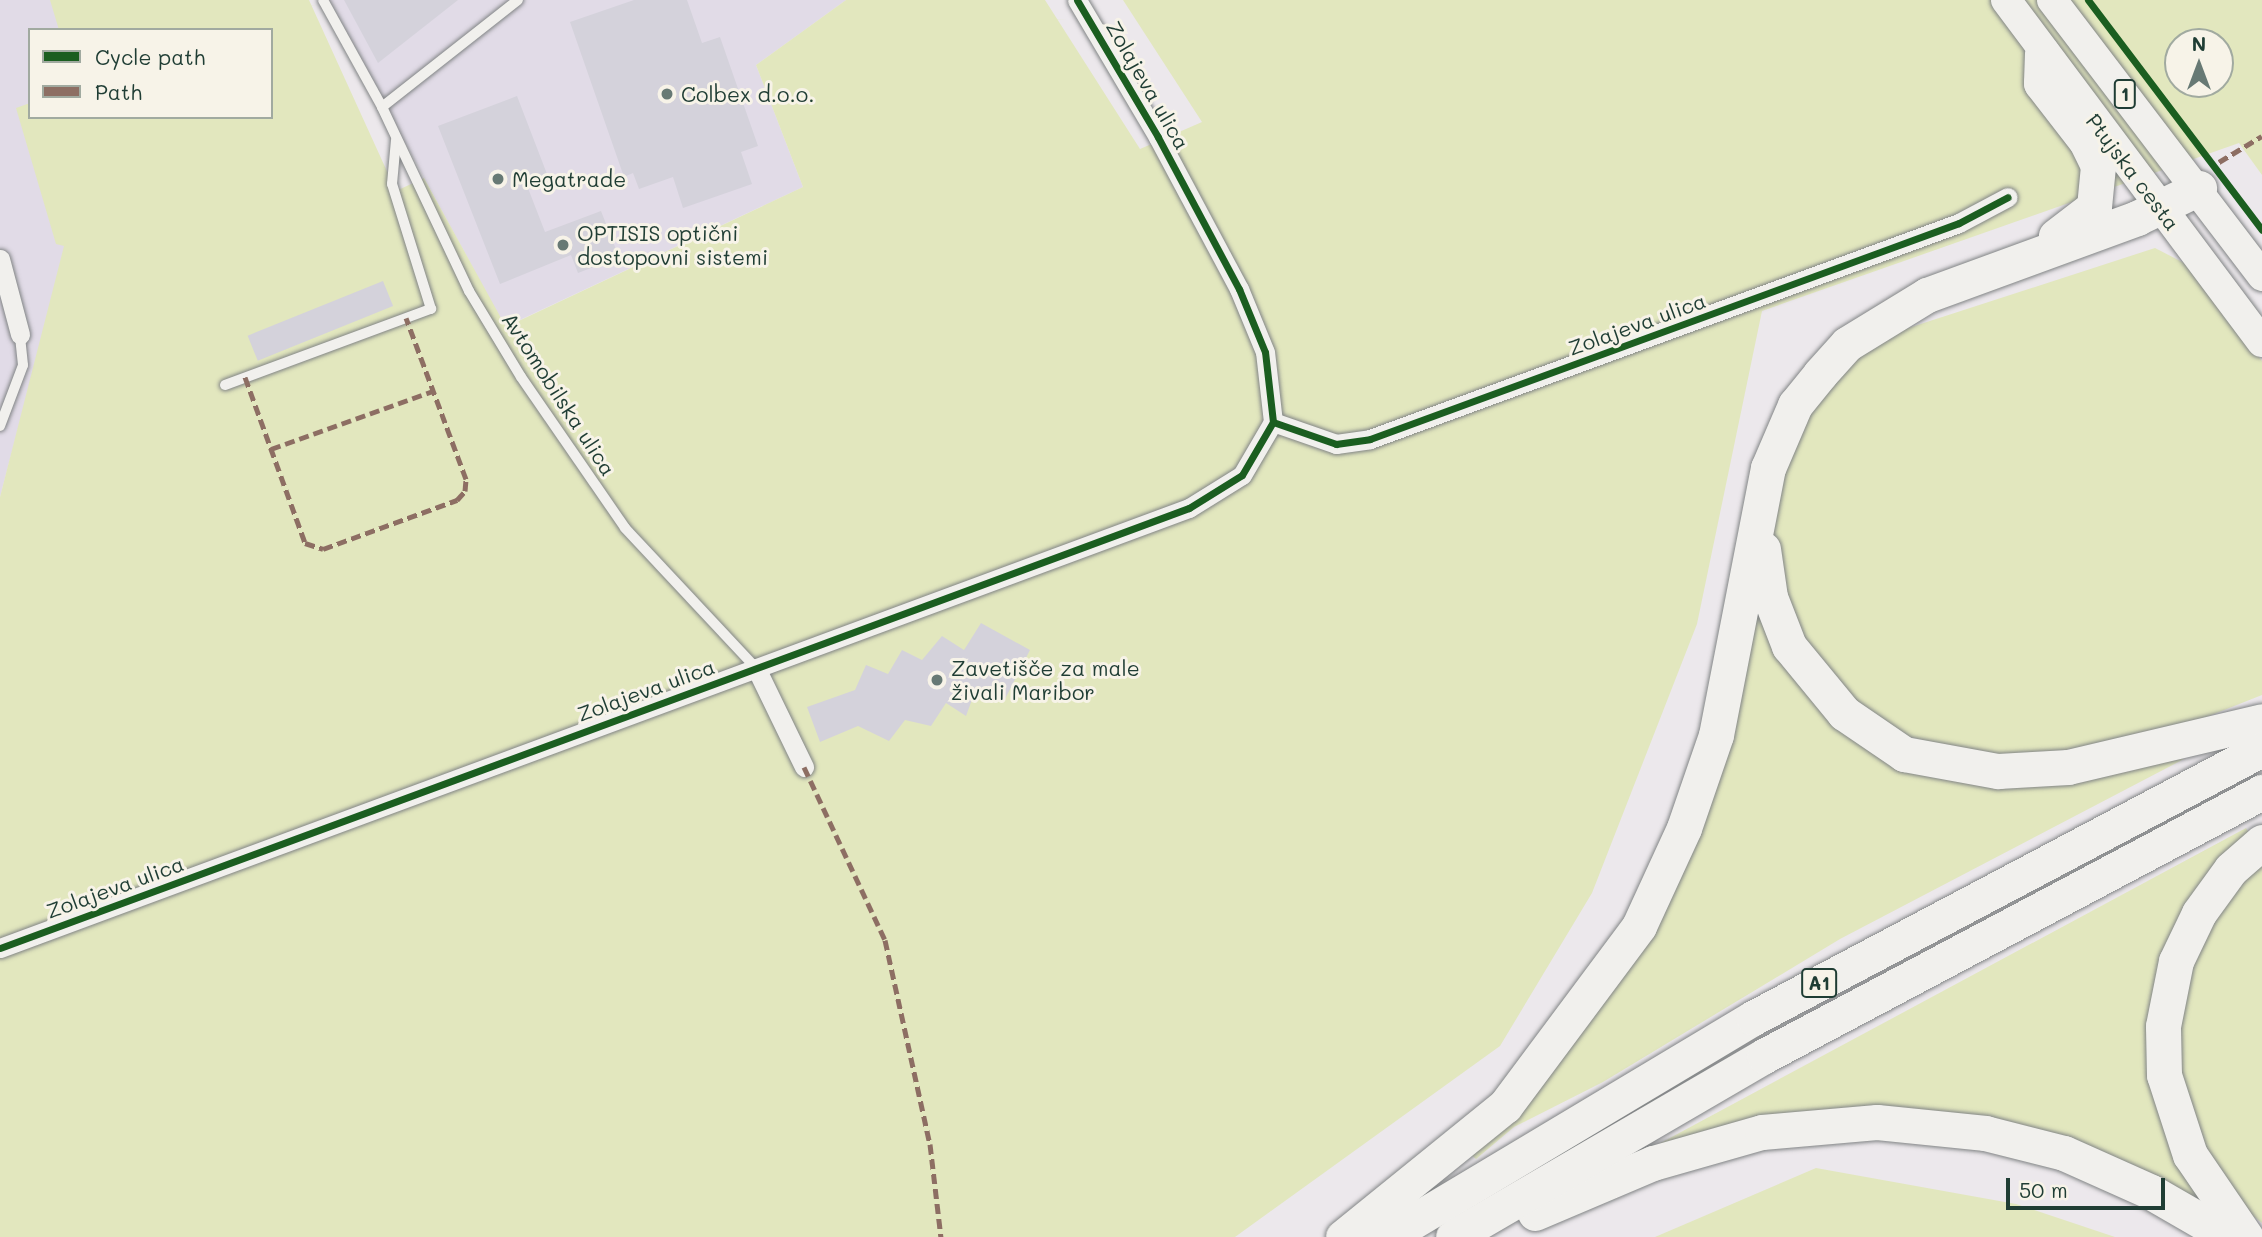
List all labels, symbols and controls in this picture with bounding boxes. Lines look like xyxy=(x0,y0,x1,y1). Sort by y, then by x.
street label: Zolajeva ulica xyxy=(1101,16,1195,154)
legend xyxy=(28,28,273,119)
north arrow xyxy=(2164,28,2234,98)
text: N xyxy=(2192,31,2206,56)
text: Cycle path xyxy=(95,43,205,70)
text: Path xyxy=(95,78,142,105)
road number: 1 xyxy=(2113,78,2137,110)
place label: Colbex d.o.o. xyxy=(681,81,814,107)
marker: Colbex d.o.o. xyxy=(659,86,675,102)
street label: Ptujska cesta xyxy=(2081,109,2185,235)
place label: Megatrade xyxy=(512,166,626,192)
marker: Megatrade xyxy=(490,171,506,187)
place label: OPTISIS optični dostopovni sistemi xyxy=(577,220,768,270)
marker: OPTISIS optični dostopovni sistemi xyxy=(555,237,571,253)
street label: Zolajeva ulica xyxy=(1565,287,1709,361)
street label: Avtomobilska ulica xyxy=(497,308,621,480)
street label: Zolajeva ulica xyxy=(574,653,718,727)
place label: Zavetišče za male živali Maribor xyxy=(951,655,1140,705)
marker: Zavetišče za male živali Maribor xyxy=(929,672,945,688)
street label: Zolajeva ulica xyxy=(43,850,187,924)
road number: A1 xyxy=(1800,967,1838,998)
scale bar xyxy=(2010,1164,2169,1208)
text: 50 m xyxy=(2019,1176,2068,1203)

